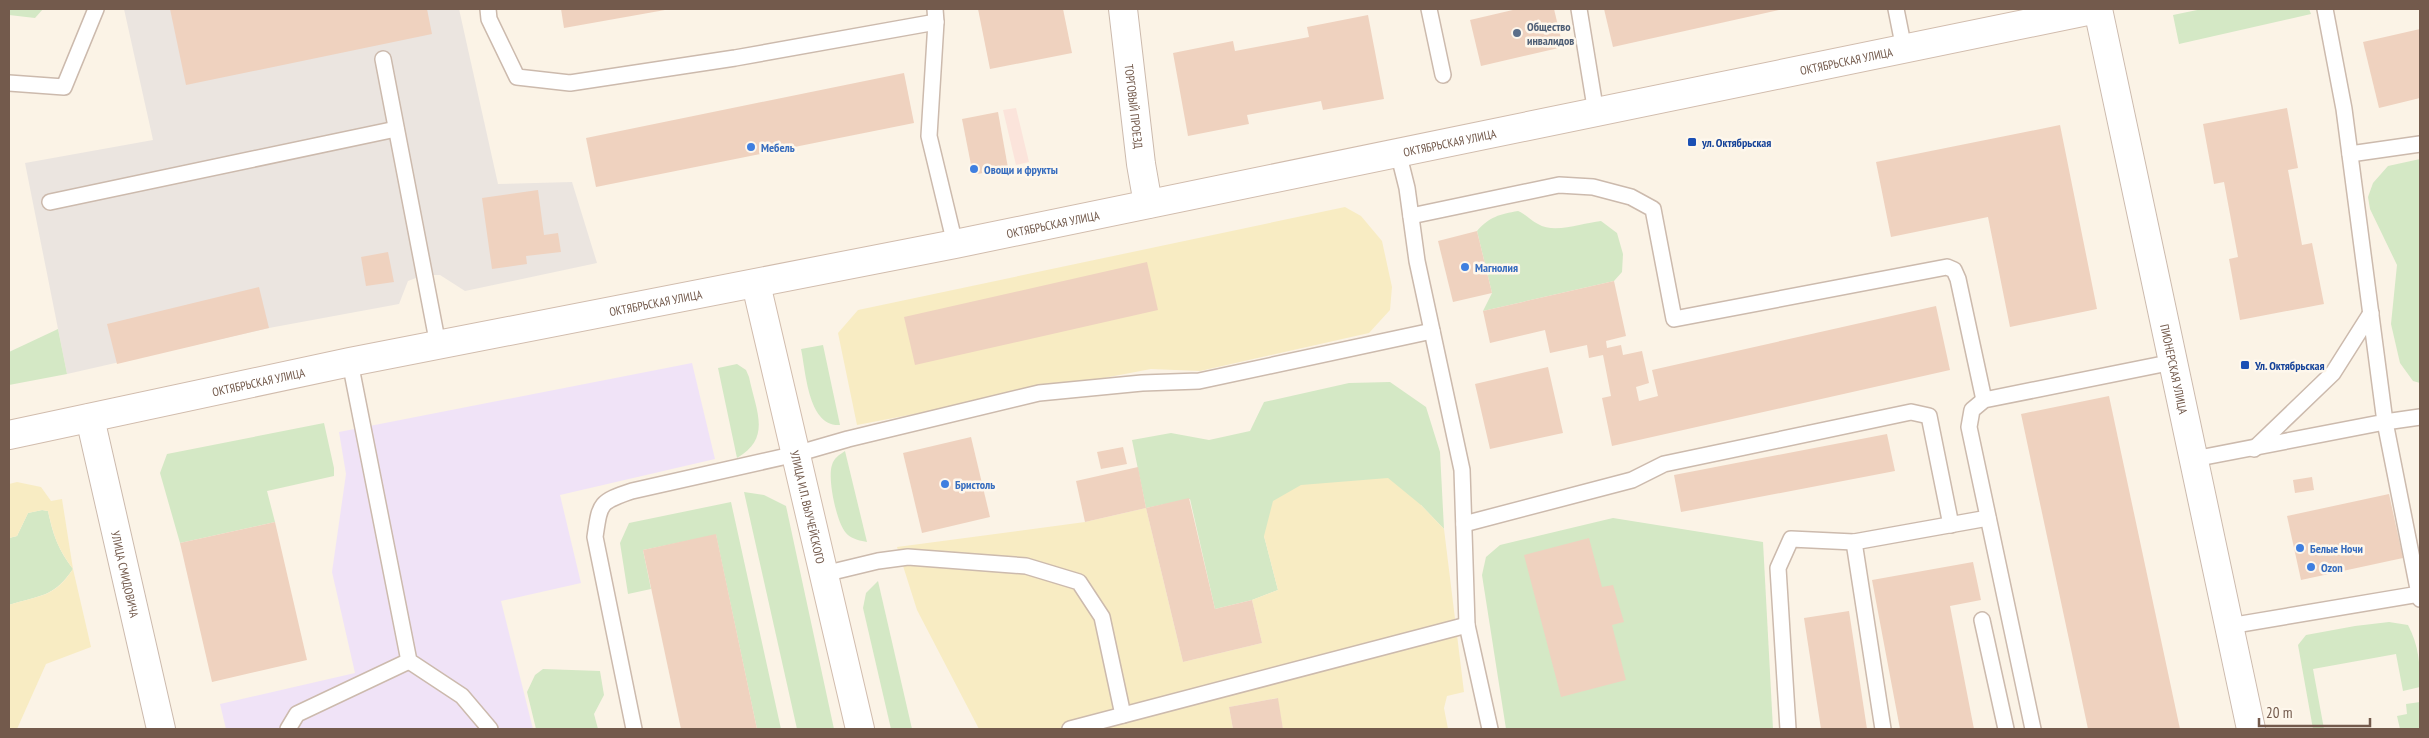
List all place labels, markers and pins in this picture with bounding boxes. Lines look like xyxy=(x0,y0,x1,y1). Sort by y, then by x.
place label: Общество инвалидов xyxy=(1527,19,1574,48)
marker: Общество инвалидов xyxy=(1511,27,1523,39)
place label: ул. Октябрьская xyxy=(1701,135,1771,150)
marker: ул. Октябрьская xyxy=(1686,136,1698,148)
place label: Мебель xyxy=(761,140,795,155)
marker: Мебель xyxy=(745,141,757,153)
place label: Овощи и фрукты xyxy=(984,162,1058,177)
marker: Овощи и фрукты xyxy=(968,163,980,175)
place label: Магнолия xyxy=(1475,260,1518,275)
marker: Магнолия xyxy=(1459,261,1471,273)
place label: Ул. Октябрьская xyxy=(2254,358,2325,373)
marker: Ул. Октябрьская xyxy=(2239,359,2251,371)
place label: Бристоль xyxy=(955,477,995,492)
marker: Бристоль xyxy=(939,478,951,490)
place label: Белые Ночи xyxy=(2310,541,2363,556)
marker: Белые Ночи xyxy=(2294,542,2306,554)
place label: Ozon xyxy=(2321,560,2343,575)
marker: Ozon xyxy=(2305,561,2317,573)

